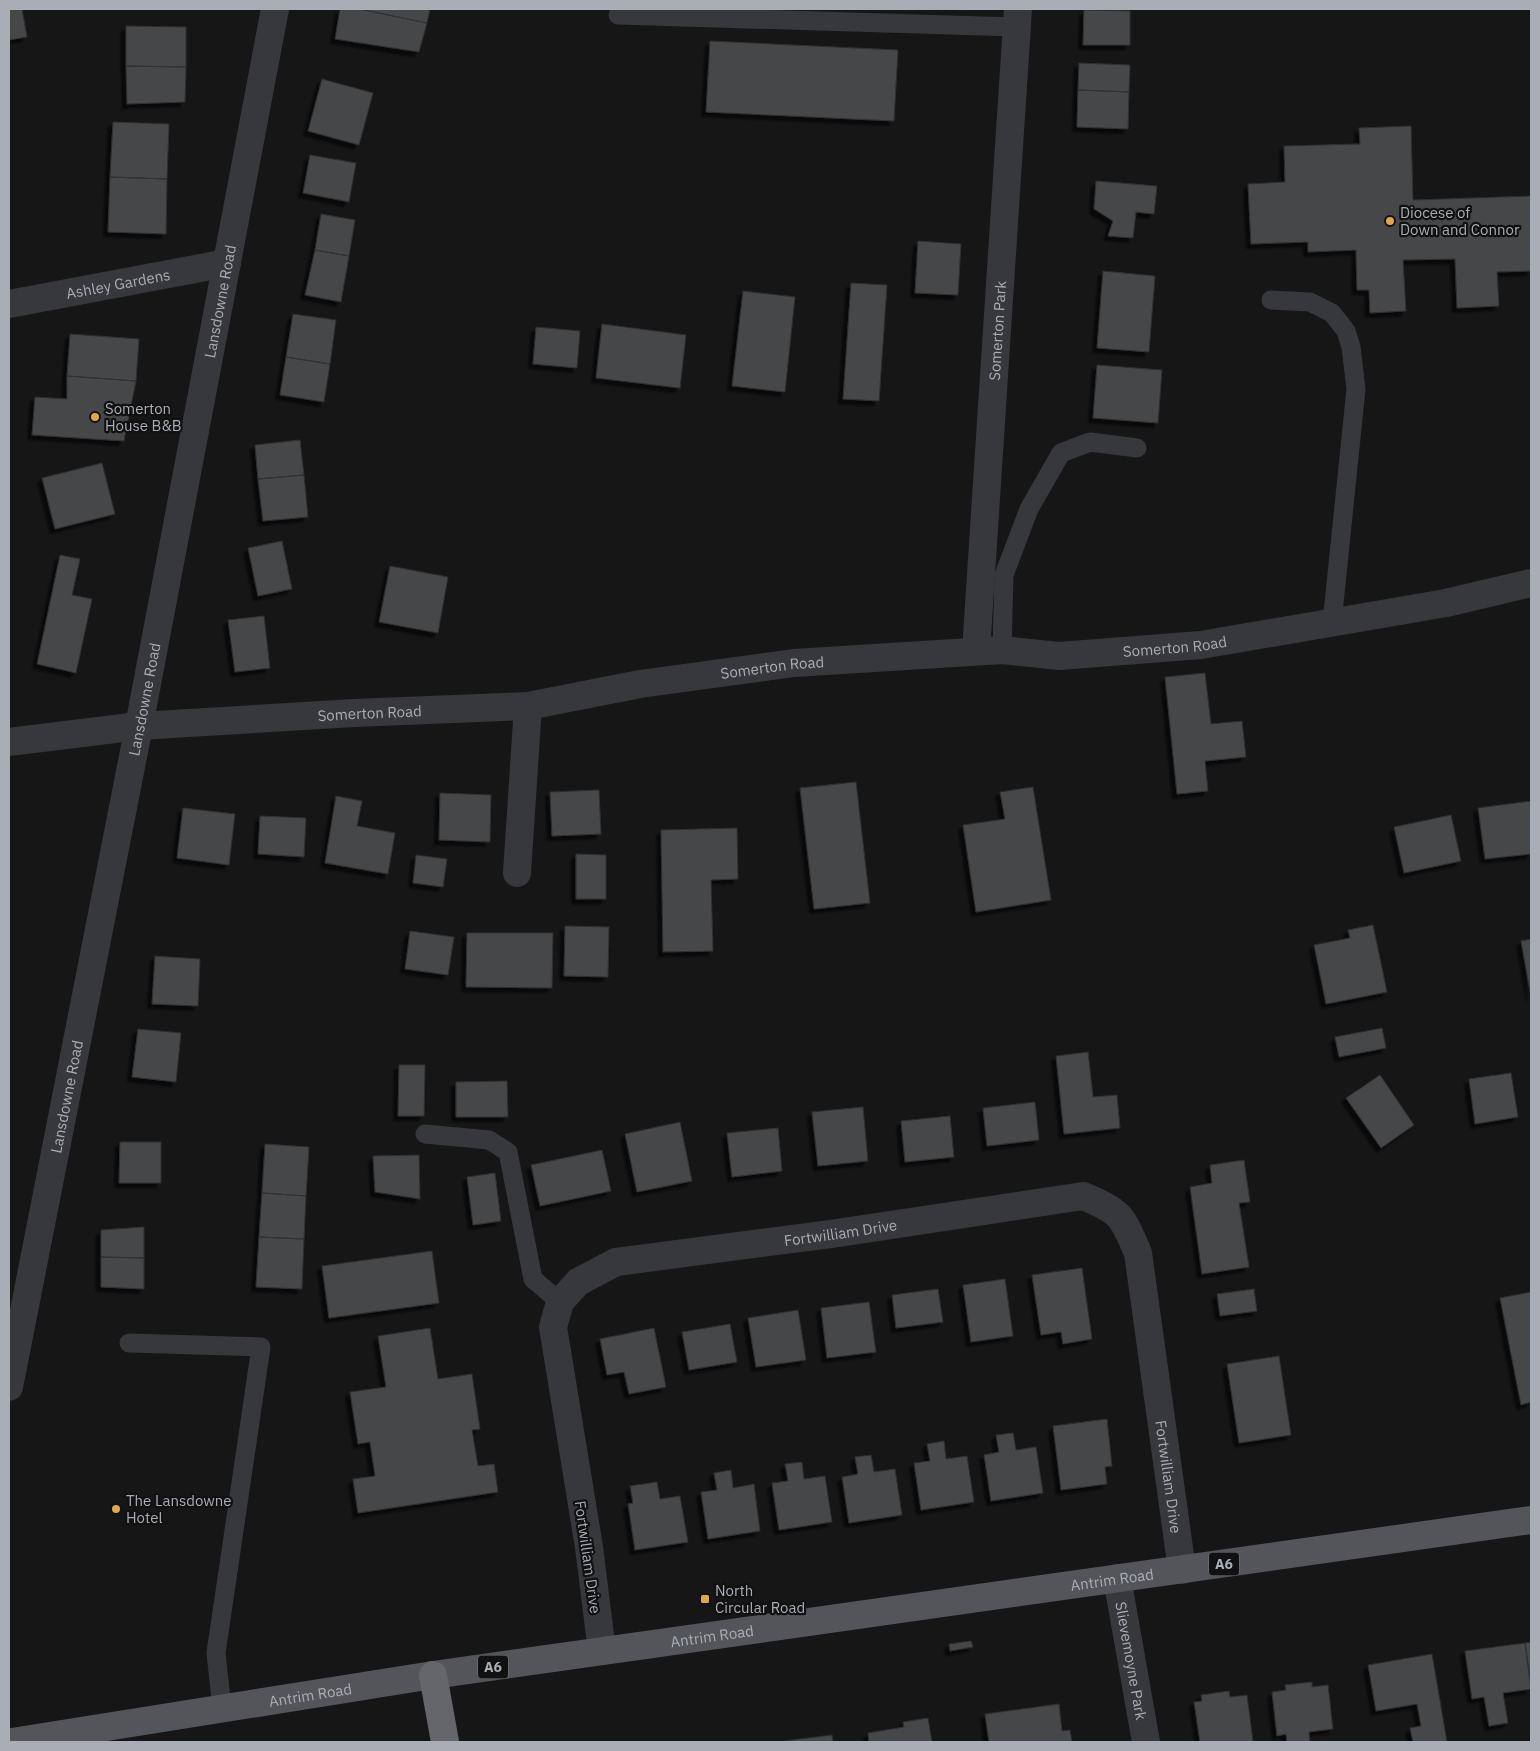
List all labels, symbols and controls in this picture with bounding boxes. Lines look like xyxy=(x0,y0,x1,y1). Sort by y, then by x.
place label: Diocese of Down and Connor xyxy=(1400,203,1520,239)
marker: Diocese of Down and Connor xyxy=(1384,215,1396,227)
street label: Lansdowne Road xyxy=(200,243,240,359)
street label: Ashley Gardens xyxy=(65,264,172,303)
street label: Somerton Park xyxy=(984,280,1010,381)
place label: Somerton House B&B xyxy=(105,399,182,435)
marker: Somerton House B&B xyxy=(89,411,101,423)
street label: Somerton Road xyxy=(1122,631,1228,661)
street label: Lansdowne Road xyxy=(124,641,164,757)
street label: Somerton Road xyxy=(719,652,825,682)
street label: Somerton Road xyxy=(317,701,422,725)
street label: Lansdowne Road xyxy=(46,1038,87,1155)
street label: Fortwilliam Drive xyxy=(783,1215,898,1250)
street label: Fortwilliam Drive xyxy=(1152,1419,1186,1534)
place label: The Lansdowne Hotel xyxy=(126,1491,232,1527)
street label: Fortwilliam Drive xyxy=(571,1499,605,1615)
marker: The Lansdowne Hotel xyxy=(110,1503,122,1515)
road number: A6 xyxy=(1209,1552,1239,1576)
street label: Antrim Road xyxy=(1069,1564,1155,1594)
place label: North Circular Road xyxy=(715,1581,805,1617)
marker: North Circular Road xyxy=(699,1593,711,1605)
street label: Slievemoyne Park xyxy=(1112,1600,1151,1721)
street label: Antrim Road xyxy=(669,1620,755,1651)
road number: A6 xyxy=(478,1655,508,1678)
street label: Antrim Road xyxy=(267,1679,353,1711)

